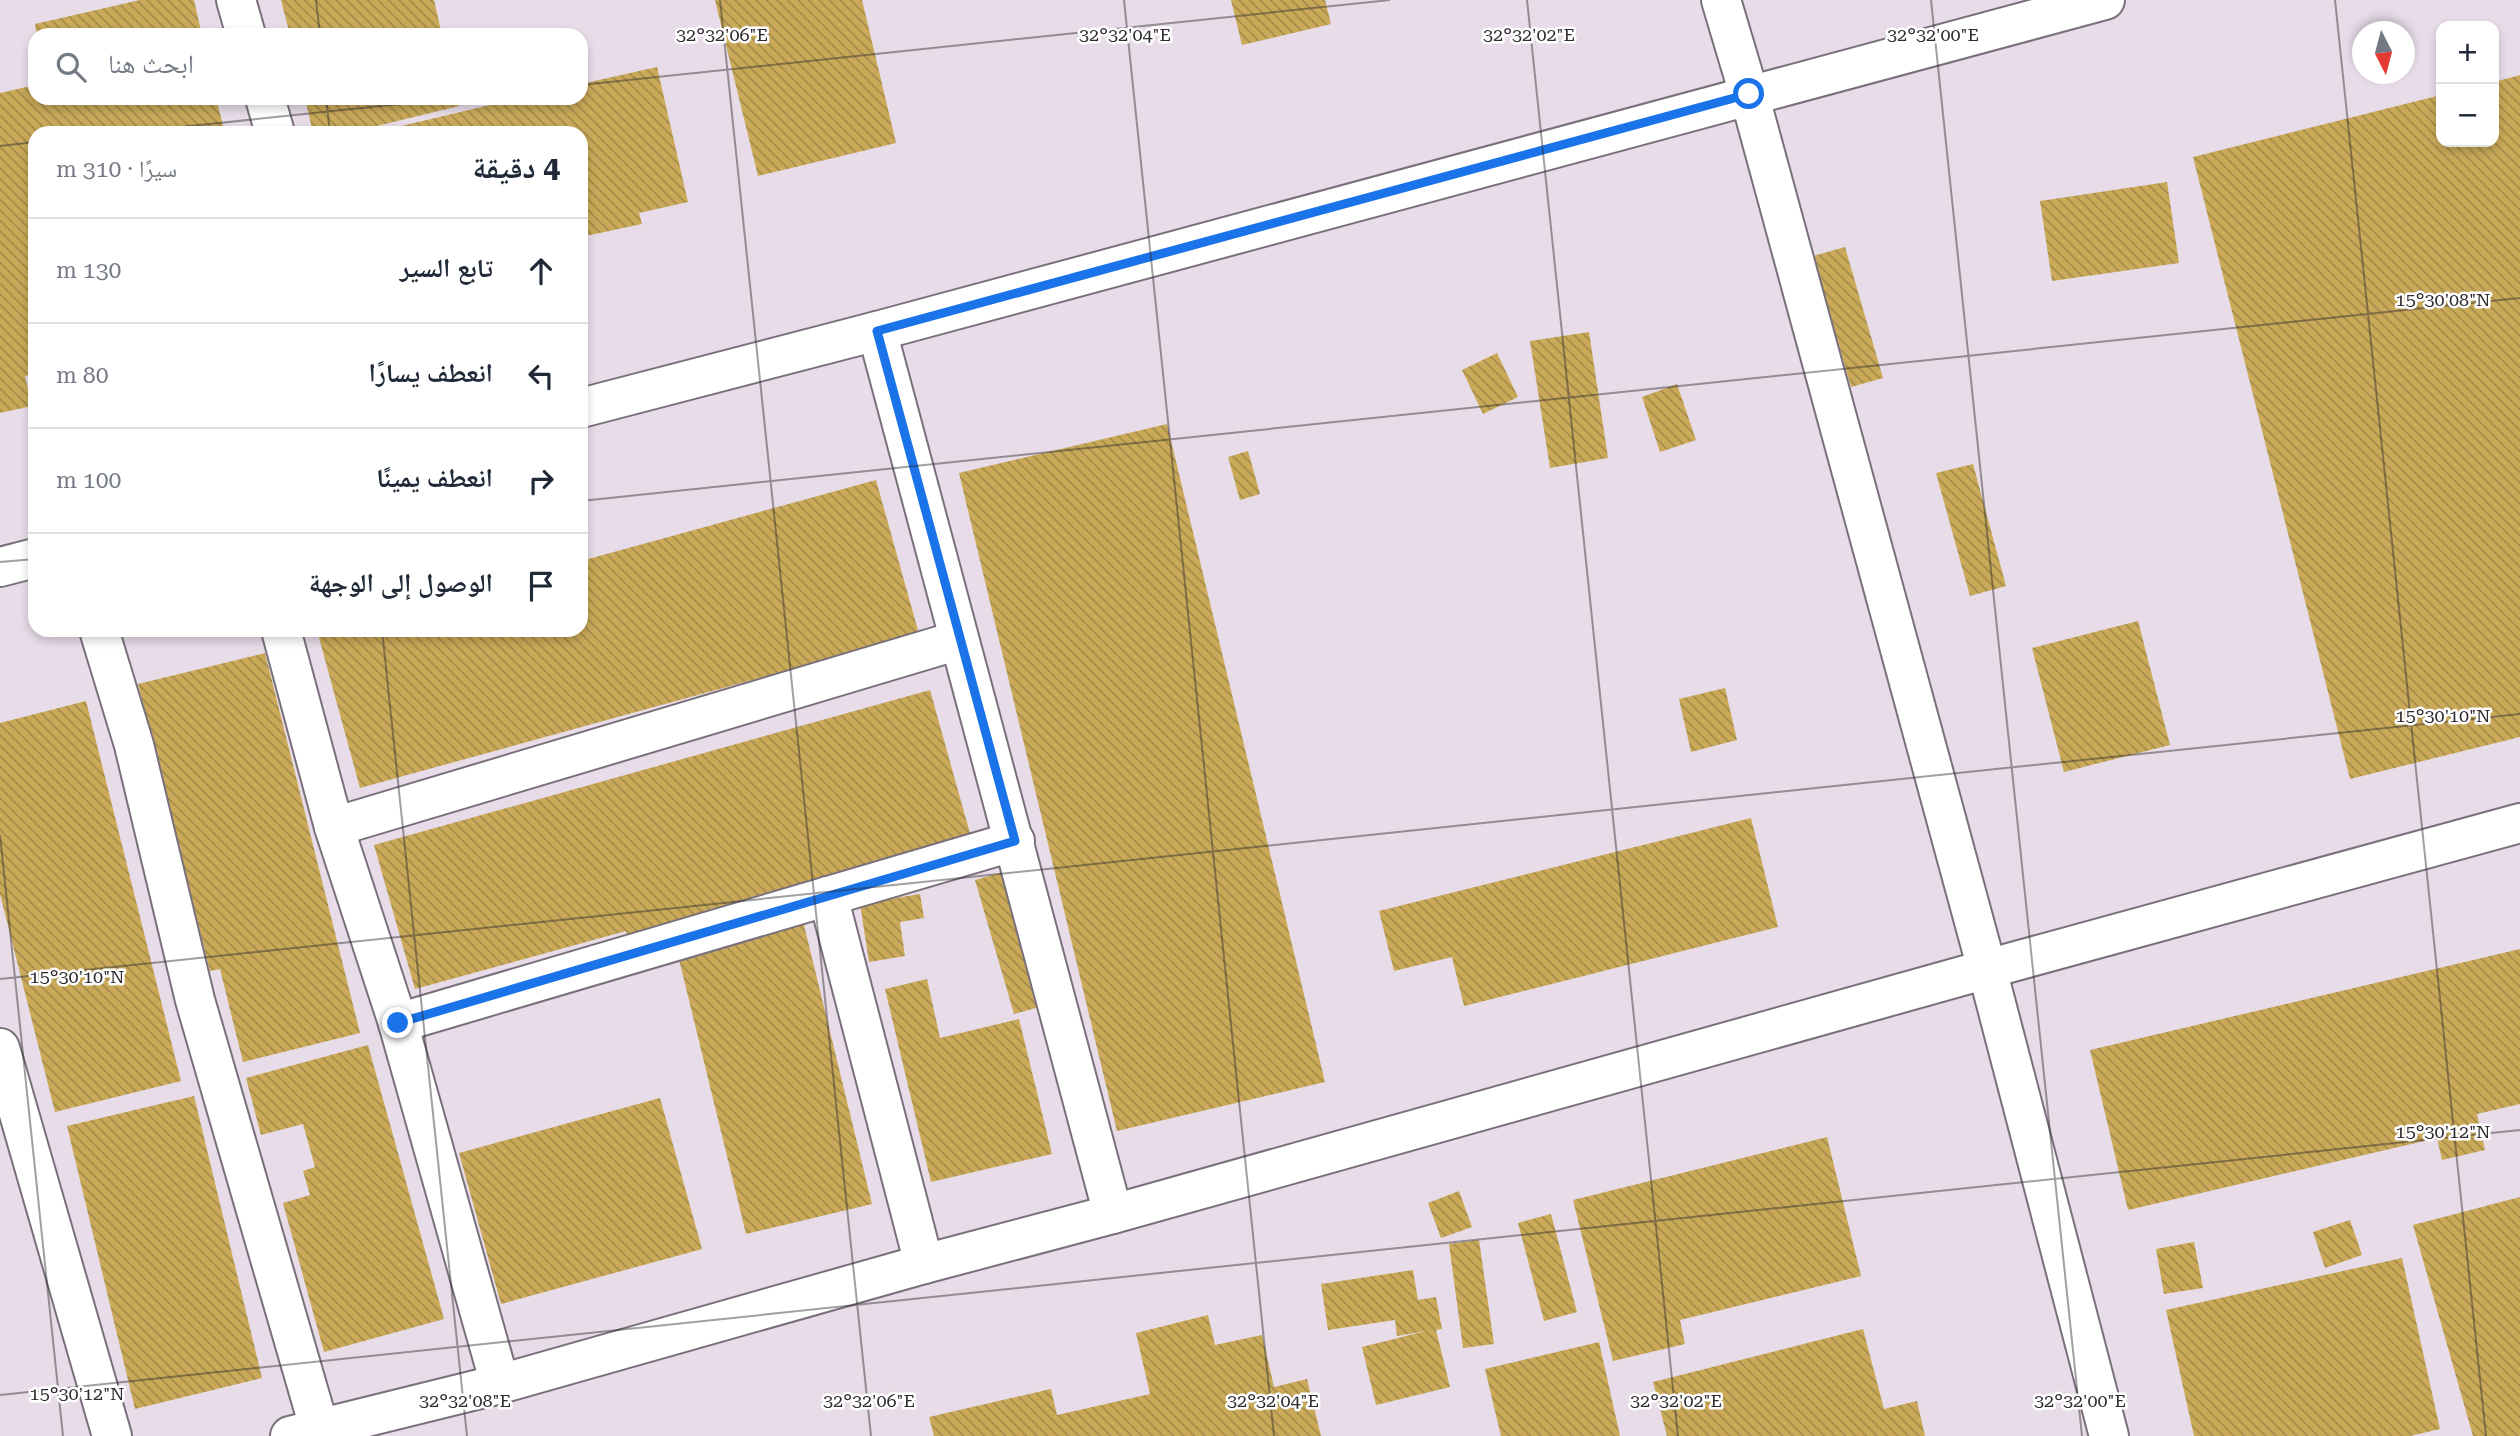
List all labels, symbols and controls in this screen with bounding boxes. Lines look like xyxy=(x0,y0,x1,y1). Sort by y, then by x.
north arrow xyxy=(2352,21,2415,84)
map controls xyxy=(2436,21,2499,147)
button: + xyxy=(2436,21,2499,84)
text: 32°32'06"E xyxy=(676,24,768,45)
text: 32°32'04"E xyxy=(1079,24,1171,45)
text: 32°32'02"E xyxy=(1483,24,1575,45)
text: 32°32'00"E xyxy=(1887,24,1979,45)
search box xyxy=(28,28,588,105)
icon: search xyxy=(52,48,90,86)
text: ابحث هنا xyxy=(108,49,194,79)
route start xyxy=(1733,78,1764,109)
button: − xyxy=(2436,84,2499,147)
text: 4 دقيقة xyxy=(473,150,560,185)
text: سيرًا · 310 m xyxy=(56,156,177,183)
icon: ahead xyxy=(522,252,560,290)
text: تابع السير xyxy=(400,253,493,283)
text: 130 m xyxy=(56,257,121,284)
text: 15°30'08"N xyxy=(2396,289,2490,310)
icon: left xyxy=(522,357,560,395)
text: انعطف يسارًا xyxy=(369,358,493,388)
text: 80 m xyxy=(56,362,109,389)
icon: right xyxy=(522,462,560,500)
text: انعطف يمينًا xyxy=(376,463,493,493)
text: 100 m xyxy=(56,467,121,494)
icon: arrive xyxy=(522,567,560,605)
text: الوصول إلى الوجهة xyxy=(309,568,493,598)
text: 15°30'10"N xyxy=(2396,705,2490,726)
text: 15°30'10"N xyxy=(30,966,124,987)
route end xyxy=(382,1007,413,1038)
text: 15°30'12"N xyxy=(2396,1121,2490,1142)
text: 15°30'12"N xyxy=(30,1383,124,1404)
text: 32°32'08"E xyxy=(419,1390,511,1411)
text: 32°32'06"E xyxy=(823,1390,915,1411)
text: 32°32'04"E xyxy=(1227,1390,1319,1411)
text: 32°32'02"E xyxy=(1630,1390,1722,1411)
text: 32°32'00"E xyxy=(2034,1390,2126,1411)

